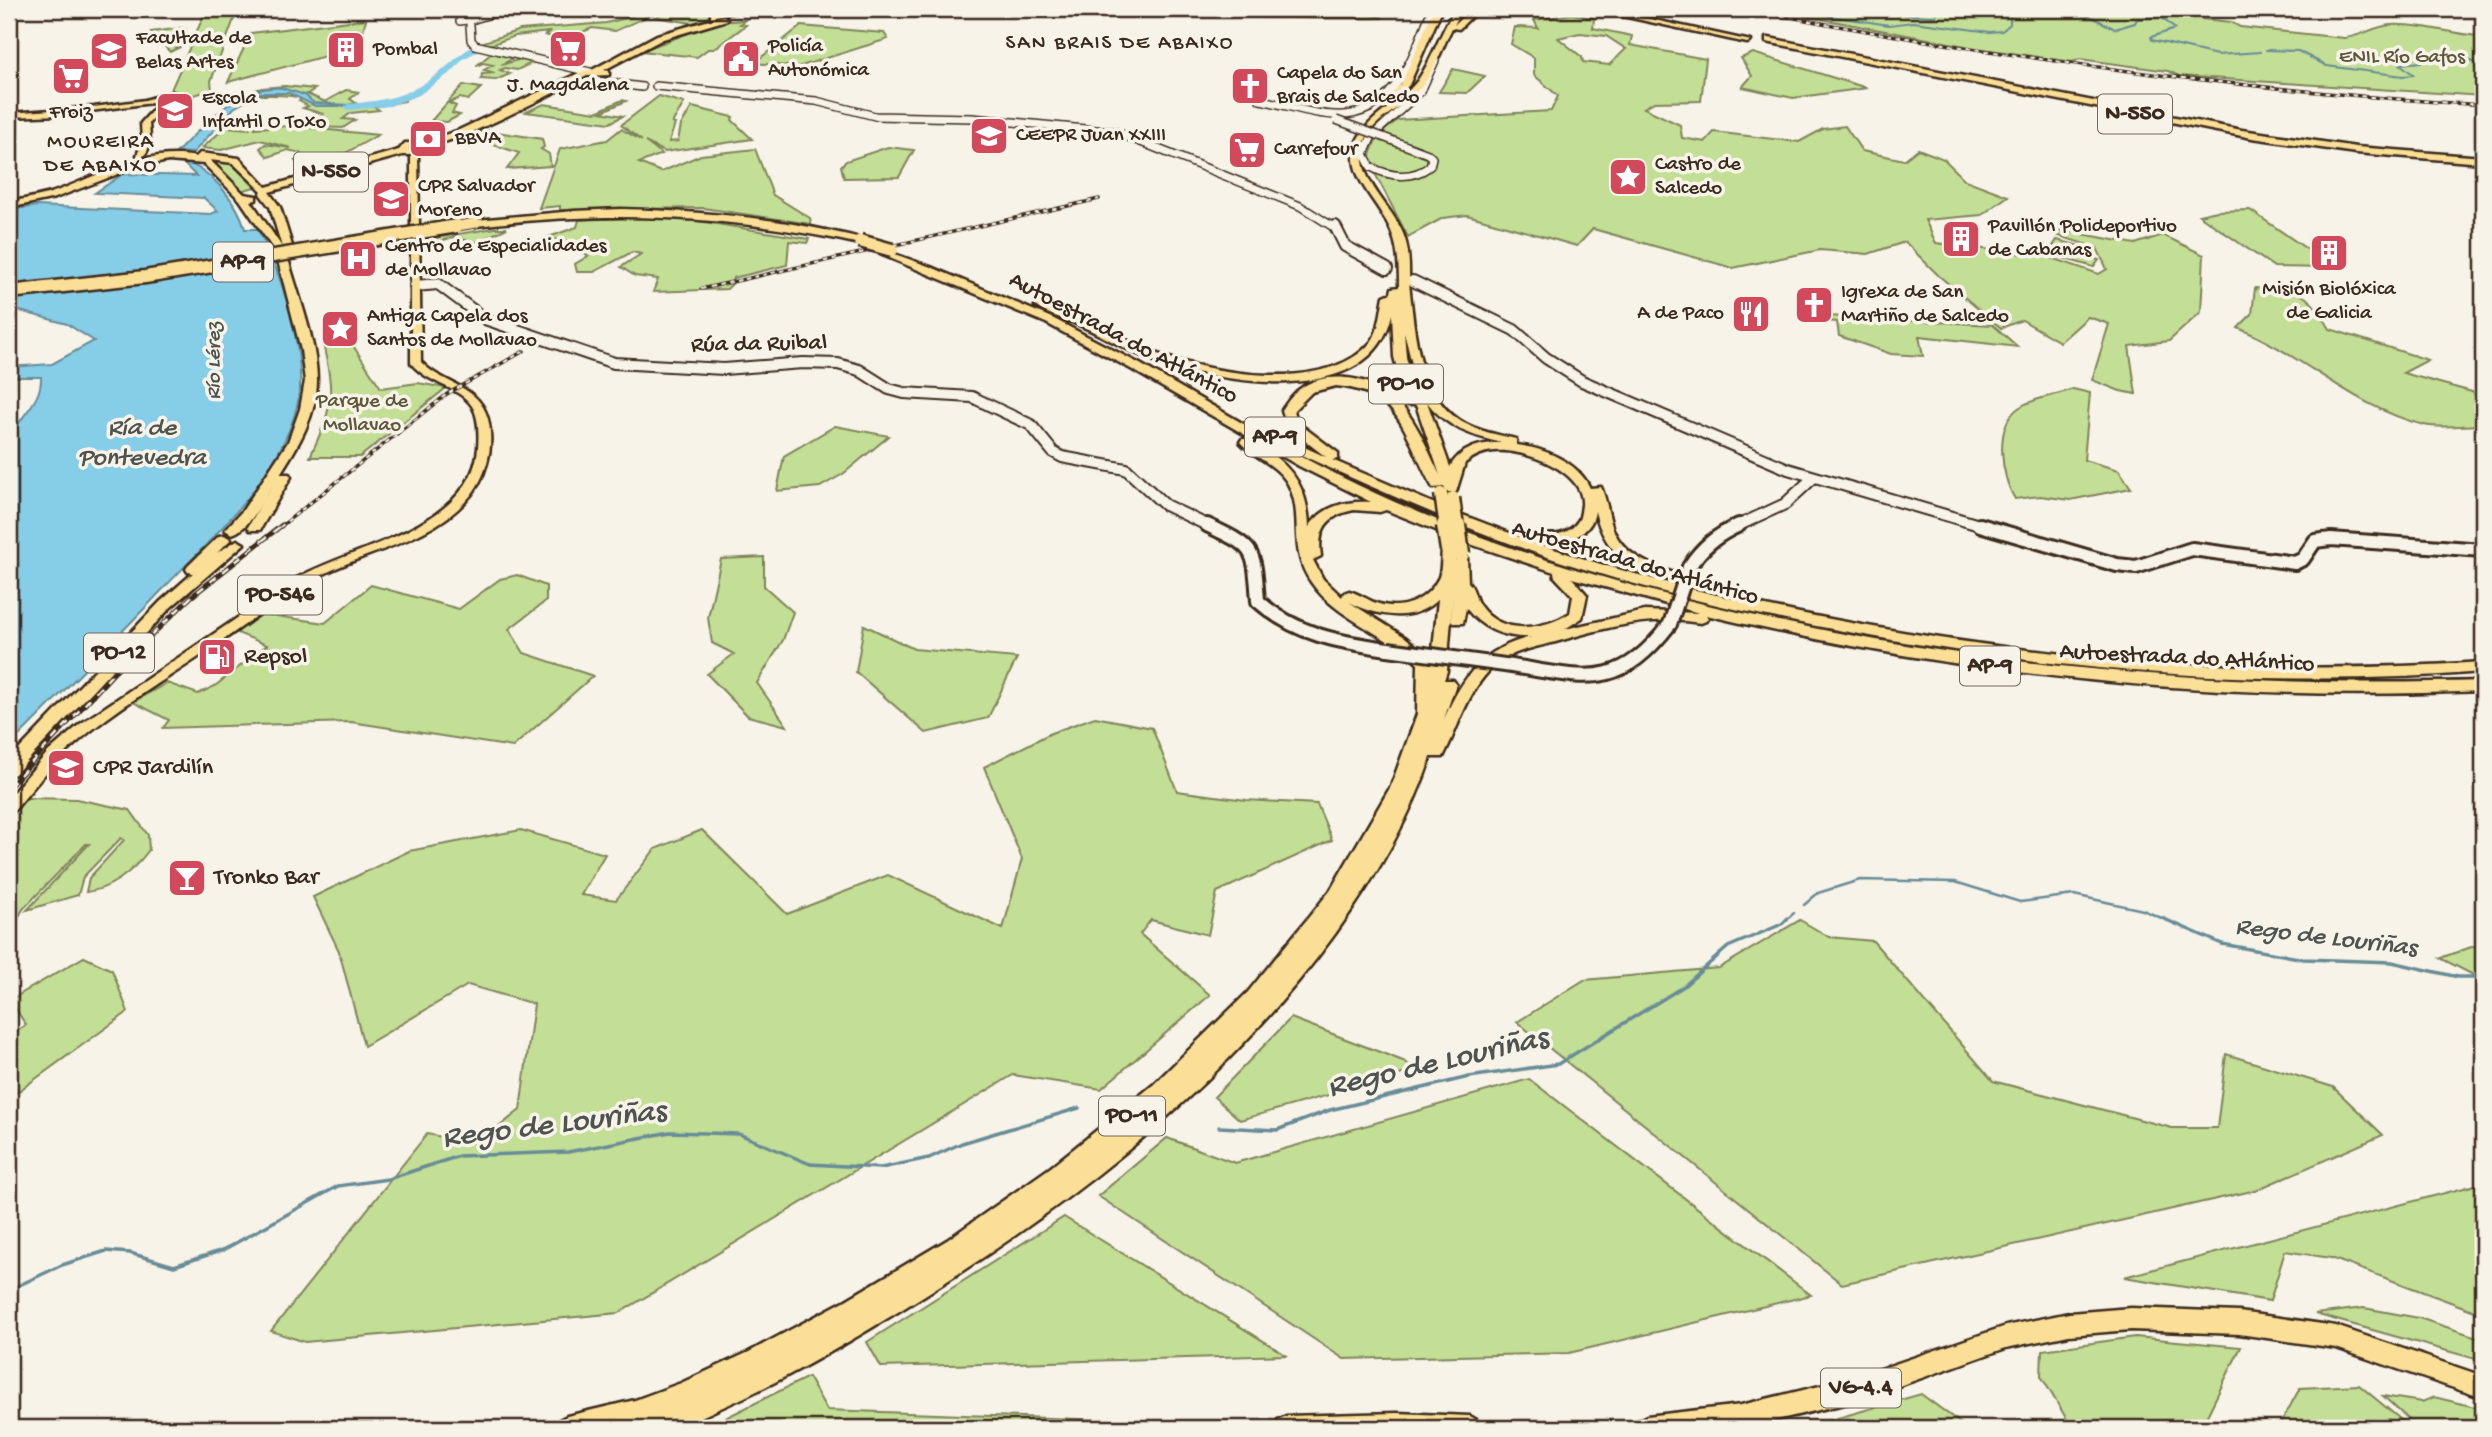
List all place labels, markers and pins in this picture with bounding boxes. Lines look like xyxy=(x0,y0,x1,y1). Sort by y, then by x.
place label: Facultade de Belas Artes xyxy=(135,27,253,76)
supermarket icon: J. Magdalena xyxy=(547,28,589,70)
building icon: Pombal xyxy=(325,29,367,71)
school or university icon: Facultade de Belas Artes xyxy=(88,30,130,72)
place label: Policía Autonómica xyxy=(767,35,870,84)
place label: Pombal xyxy=(372,38,438,63)
public building icon: Policía Autonómica xyxy=(720,38,762,80)
supermarket icon: Froiz xyxy=(50,55,92,97)
place label: Capela do San Brais de Salcedo xyxy=(1276,62,1420,111)
church icon: Capela do San Brais de Salcedo xyxy=(1229,65,1271,107)
place label: J. Magdalena xyxy=(507,74,630,99)
place label: Escola Infantil O Toxo xyxy=(202,87,326,136)
school or university icon: Escola Infantil O Toxo xyxy=(154,90,196,132)
place label: Froiz xyxy=(49,101,93,126)
school or university icon: CEEPR Juan XXIII xyxy=(968,115,1010,157)
bank icon: BBVA xyxy=(407,118,449,160)
place label: CEEPR Juan XXIII xyxy=(1016,124,1166,149)
place label: BBVA xyxy=(454,127,502,152)
supermarket icon: Carrefour xyxy=(1226,129,1268,171)
place label: Carrefour xyxy=(1274,138,1359,163)
place label: Castro de Salcedo xyxy=(1655,153,1742,202)
place icon: Castro de Salcedo xyxy=(1607,156,1649,198)
place label: CPR Salvador Moreno xyxy=(418,175,536,224)
school or university icon: CPR Salvador Moreno xyxy=(370,178,412,220)
place label: Pavillón Polideportivo de Cabanas xyxy=(1987,215,2177,264)
building icon: Pavillón Polideportivo de Cabanas xyxy=(1940,218,1982,260)
building icon: Misión Biolóxica de Galicia xyxy=(2308,232,2350,274)
place label: Centro de Especialidades de Mollavao xyxy=(385,235,608,284)
hospital icon: Centro de Especialidades de Mollavao xyxy=(337,238,379,280)
place label: Misión Biolóxica de Galicia xyxy=(2262,278,2397,327)
place label: Igrexa de San Martiño de Salcedo xyxy=(1841,281,2009,330)
church icon: Igrexa de San Martiño de Salcedo xyxy=(1793,284,1835,326)
restaurant icon: A de Paco xyxy=(1730,293,1772,335)
place label: A de Paco xyxy=(1637,302,1724,327)
place label: Antiga Capela dos Santos de Mollavao xyxy=(367,305,537,354)
place icon: Antiga Capela dos Santos de Mollavao xyxy=(319,308,361,350)
fuel station icon: Repsol xyxy=(196,636,238,678)
place label: Repsol xyxy=(244,643,307,672)
school or university icon: CPR Jardilín xyxy=(45,747,87,789)
place label: CPR Jardilín xyxy=(93,754,214,783)
bar icon: Tronko Bar xyxy=(166,857,208,899)
place label: Tronko Bar xyxy=(212,864,321,893)

